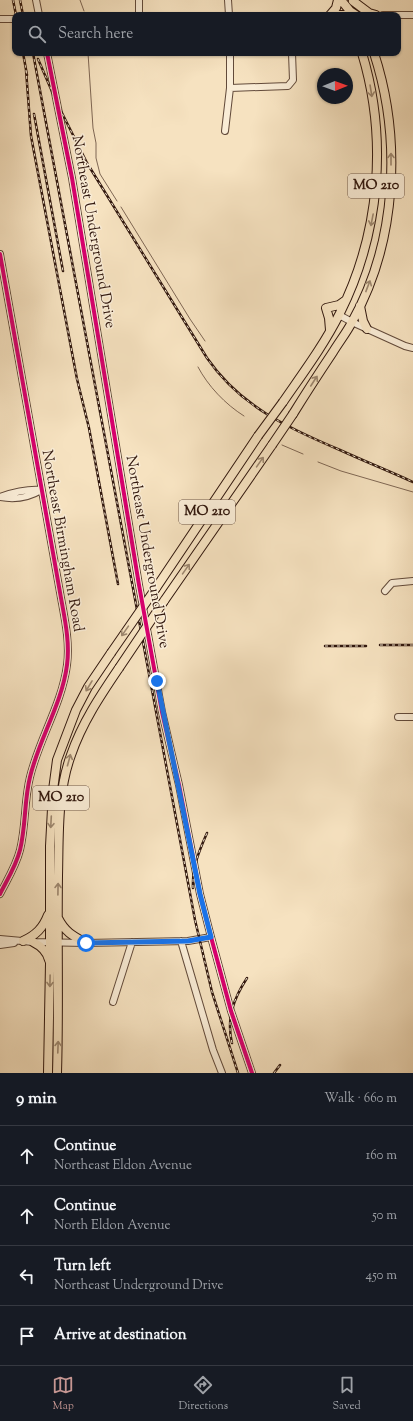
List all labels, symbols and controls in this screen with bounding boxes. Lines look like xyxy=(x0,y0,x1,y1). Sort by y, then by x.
search box xyxy=(12,12,401,56)
icon: search xyxy=(26,23,48,45)
text: Search here xyxy=(58,24,133,45)
north arrow xyxy=(317,68,353,104)
one-way arrow xyxy=(367,84,375,97)
street label: Northeast Underground Drive xyxy=(66,134,120,330)
one-way arrow xyxy=(387,153,395,166)
road number: MO 210 xyxy=(348,174,404,198)
one-way arrow xyxy=(367,213,375,226)
one-way arrow xyxy=(365,281,372,293)
one-way arrow xyxy=(310,376,318,387)
street label: Northeast Birmingham Road xyxy=(36,448,88,634)
street label: Northeast Underground Drive xyxy=(120,454,174,650)
one-way arrow xyxy=(256,457,264,468)
road number: MO 210 xyxy=(179,500,235,524)
one-way arrow xyxy=(182,564,190,575)
one-way arrow xyxy=(121,626,129,637)
route end xyxy=(148,672,166,690)
one-way arrow xyxy=(85,680,93,692)
one-way arrow xyxy=(66,754,73,767)
road number: MO 210 xyxy=(33,786,89,810)
one-way arrow xyxy=(48,815,55,828)
one-way arrow xyxy=(54,883,62,896)
route start xyxy=(77,934,95,952)
one-way arrow xyxy=(46,974,53,987)
one-way arrow xyxy=(54,1041,61,1054)
text: 9 min xyxy=(16,1087,57,1111)
text: Walk · 660 m xyxy=(324,1090,397,1108)
text: Continue xyxy=(54,1136,116,1157)
icon: ahead xyxy=(16,1145,38,1167)
text: 160 m xyxy=(366,1147,397,1165)
text: Northeast Eldon Avenue xyxy=(54,1157,192,1175)
text: Continue xyxy=(54,1196,116,1217)
icon: ahead xyxy=(16,1205,38,1227)
text: 50 m xyxy=(372,1207,397,1225)
text: North Eldon Avenue xyxy=(54,1217,171,1235)
text: Turn left xyxy=(54,1256,111,1277)
icon: left xyxy=(16,1265,38,1287)
text: 450 m xyxy=(366,1267,397,1285)
text: Northeast Underground Drive xyxy=(54,1277,224,1295)
icon: arrive xyxy=(16,1325,38,1347)
text: Arrive at destination xyxy=(54,1325,187,1346)
tab: Map xyxy=(52,1374,74,1414)
tab: Directions xyxy=(179,1374,228,1414)
tab: Saved xyxy=(333,1374,361,1414)

